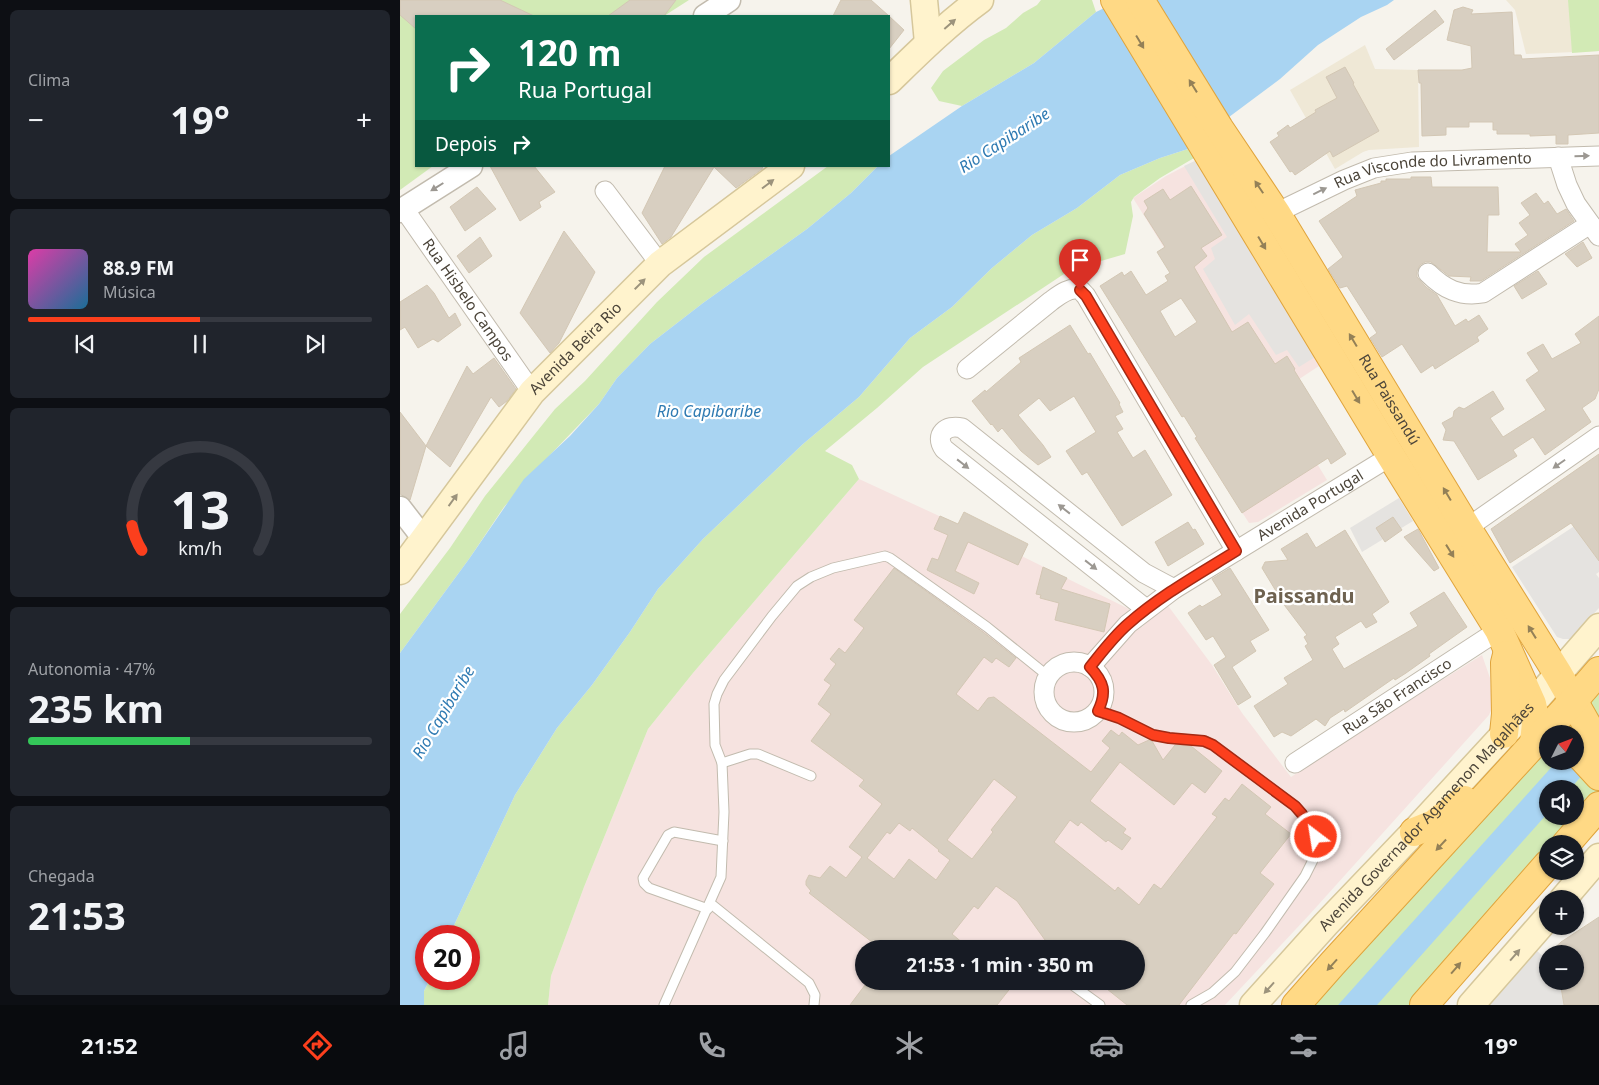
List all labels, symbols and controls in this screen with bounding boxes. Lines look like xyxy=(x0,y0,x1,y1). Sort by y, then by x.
one-way arrow xyxy=(944,18,957,29)
text: 120 m xyxy=(518,29,621,76)
icon: right xyxy=(435,35,500,100)
one-way arrow xyxy=(1136,35,1145,48)
text: Clima xyxy=(28,69,70,91)
text: Rua Portugal xyxy=(518,74,652,104)
one-way arrow xyxy=(1189,80,1198,93)
text: 19° xyxy=(170,93,230,145)
text: − xyxy=(28,100,44,138)
text: + xyxy=(356,100,372,138)
water label: Rio Capibaribe xyxy=(954,102,1054,178)
icon: right xyxy=(507,130,535,158)
text: Depois xyxy=(435,131,497,157)
street label: Rua Visconde do Livramento xyxy=(1330,147,1532,192)
one-way arrow xyxy=(1574,152,1590,160)
one-way arrow xyxy=(761,178,774,189)
one-way arrow xyxy=(1254,180,1264,194)
one-way arrow xyxy=(431,183,444,192)
one-way arrow xyxy=(1313,187,1327,195)
street label: Rua Hisbelo Campos xyxy=(419,234,518,365)
one-way arrow xyxy=(1258,237,1267,250)
pin xyxy=(1059,239,1101,290)
icon: arrive xyxy=(1066,246,1094,274)
text: 88.9 FM xyxy=(103,255,174,281)
one-way arrow xyxy=(634,278,646,290)
text: Música xyxy=(103,281,156,303)
street label: Avenida Beira Rio xyxy=(524,297,625,398)
icon: previous xyxy=(71,330,99,358)
icon: pause xyxy=(186,330,214,358)
icon: next xyxy=(301,330,329,358)
one-way arrow xyxy=(1349,333,1358,346)
street label: Rua Paissandú xyxy=(1355,350,1425,448)
one-way arrow xyxy=(1351,391,1360,404)
water label: Rio Capibaribe xyxy=(657,400,761,422)
one-way arrow xyxy=(956,459,969,470)
one-way arrow xyxy=(1552,459,1566,469)
street label: Avenida Portugal xyxy=(1253,464,1367,545)
text: 13 xyxy=(170,473,230,544)
one-way arrow xyxy=(1442,487,1451,500)
one-way arrow xyxy=(447,494,458,507)
one-way arrow xyxy=(1057,504,1071,514)
text: km/h xyxy=(178,536,222,560)
one-way arrow xyxy=(1445,544,1455,557)
one-way arrow xyxy=(1084,559,1097,570)
district label: Paissandu xyxy=(1253,582,1355,609)
one-way arrow xyxy=(1527,626,1537,639)
street label: Rua São Francisco xyxy=(1338,653,1455,738)
text: Autonomia · 47% xyxy=(28,658,155,680)
water label: Rio Capibaribe xyxy=(407,662,479,762)
text: 235 km xyxy=(28,682,164,734)
street label: Avenida Governador Agamenon Magalhães xyxy=(1314,697,1538,935)
north arrow xyxy=(1539,725,1584,770)
map controls xyxy=(1539,725,1584,990)
button: sound xyxy=(1539,780,1584,825)
position arrow xyxy=(1289,810,1341,862)
button: layers xyxy=(1539,835,1584,880)
one-way arrow xyxy=(1436,838,1447,851)
text: Chegada xyxy=(28,865,95,887)
text: 21:53 xyxy=(28,889,126,941)
button: + xyxy=(1539,890,1584,935)
speed limit sign: 20 xyxy=(415,925,480,990)
button: − xyxy=(1539,945,1584,990)
one-way arrow xyxy=(1509,949,1520,962)
text: 21:53 · 1 min · 350 m xyxy=(906,952,1094,978)
one-way arrow xyxy=(1326,958,1338,970)
one-way arrow xyxy=(1450,963,1462,975)
one-way arrow xyxy=(1263,981,1275,993)
icon: directions xyxy=(300,1028,335,1063)
icon: music xyxy=(497,1028,532,1063)
icon: phone xyxy=(694,1028,729,1063)
icon: climate xyxy=(892,1028,927,1063)
icon: car xyxy=(1089,1028,1124,1063)
icon: filters xyxy=(1286,1028,1321,1063)
text: 21:52 xyxy=(81,1030,138,1060)
text: 19° xyxy=(1483,1030,1518,1060)

